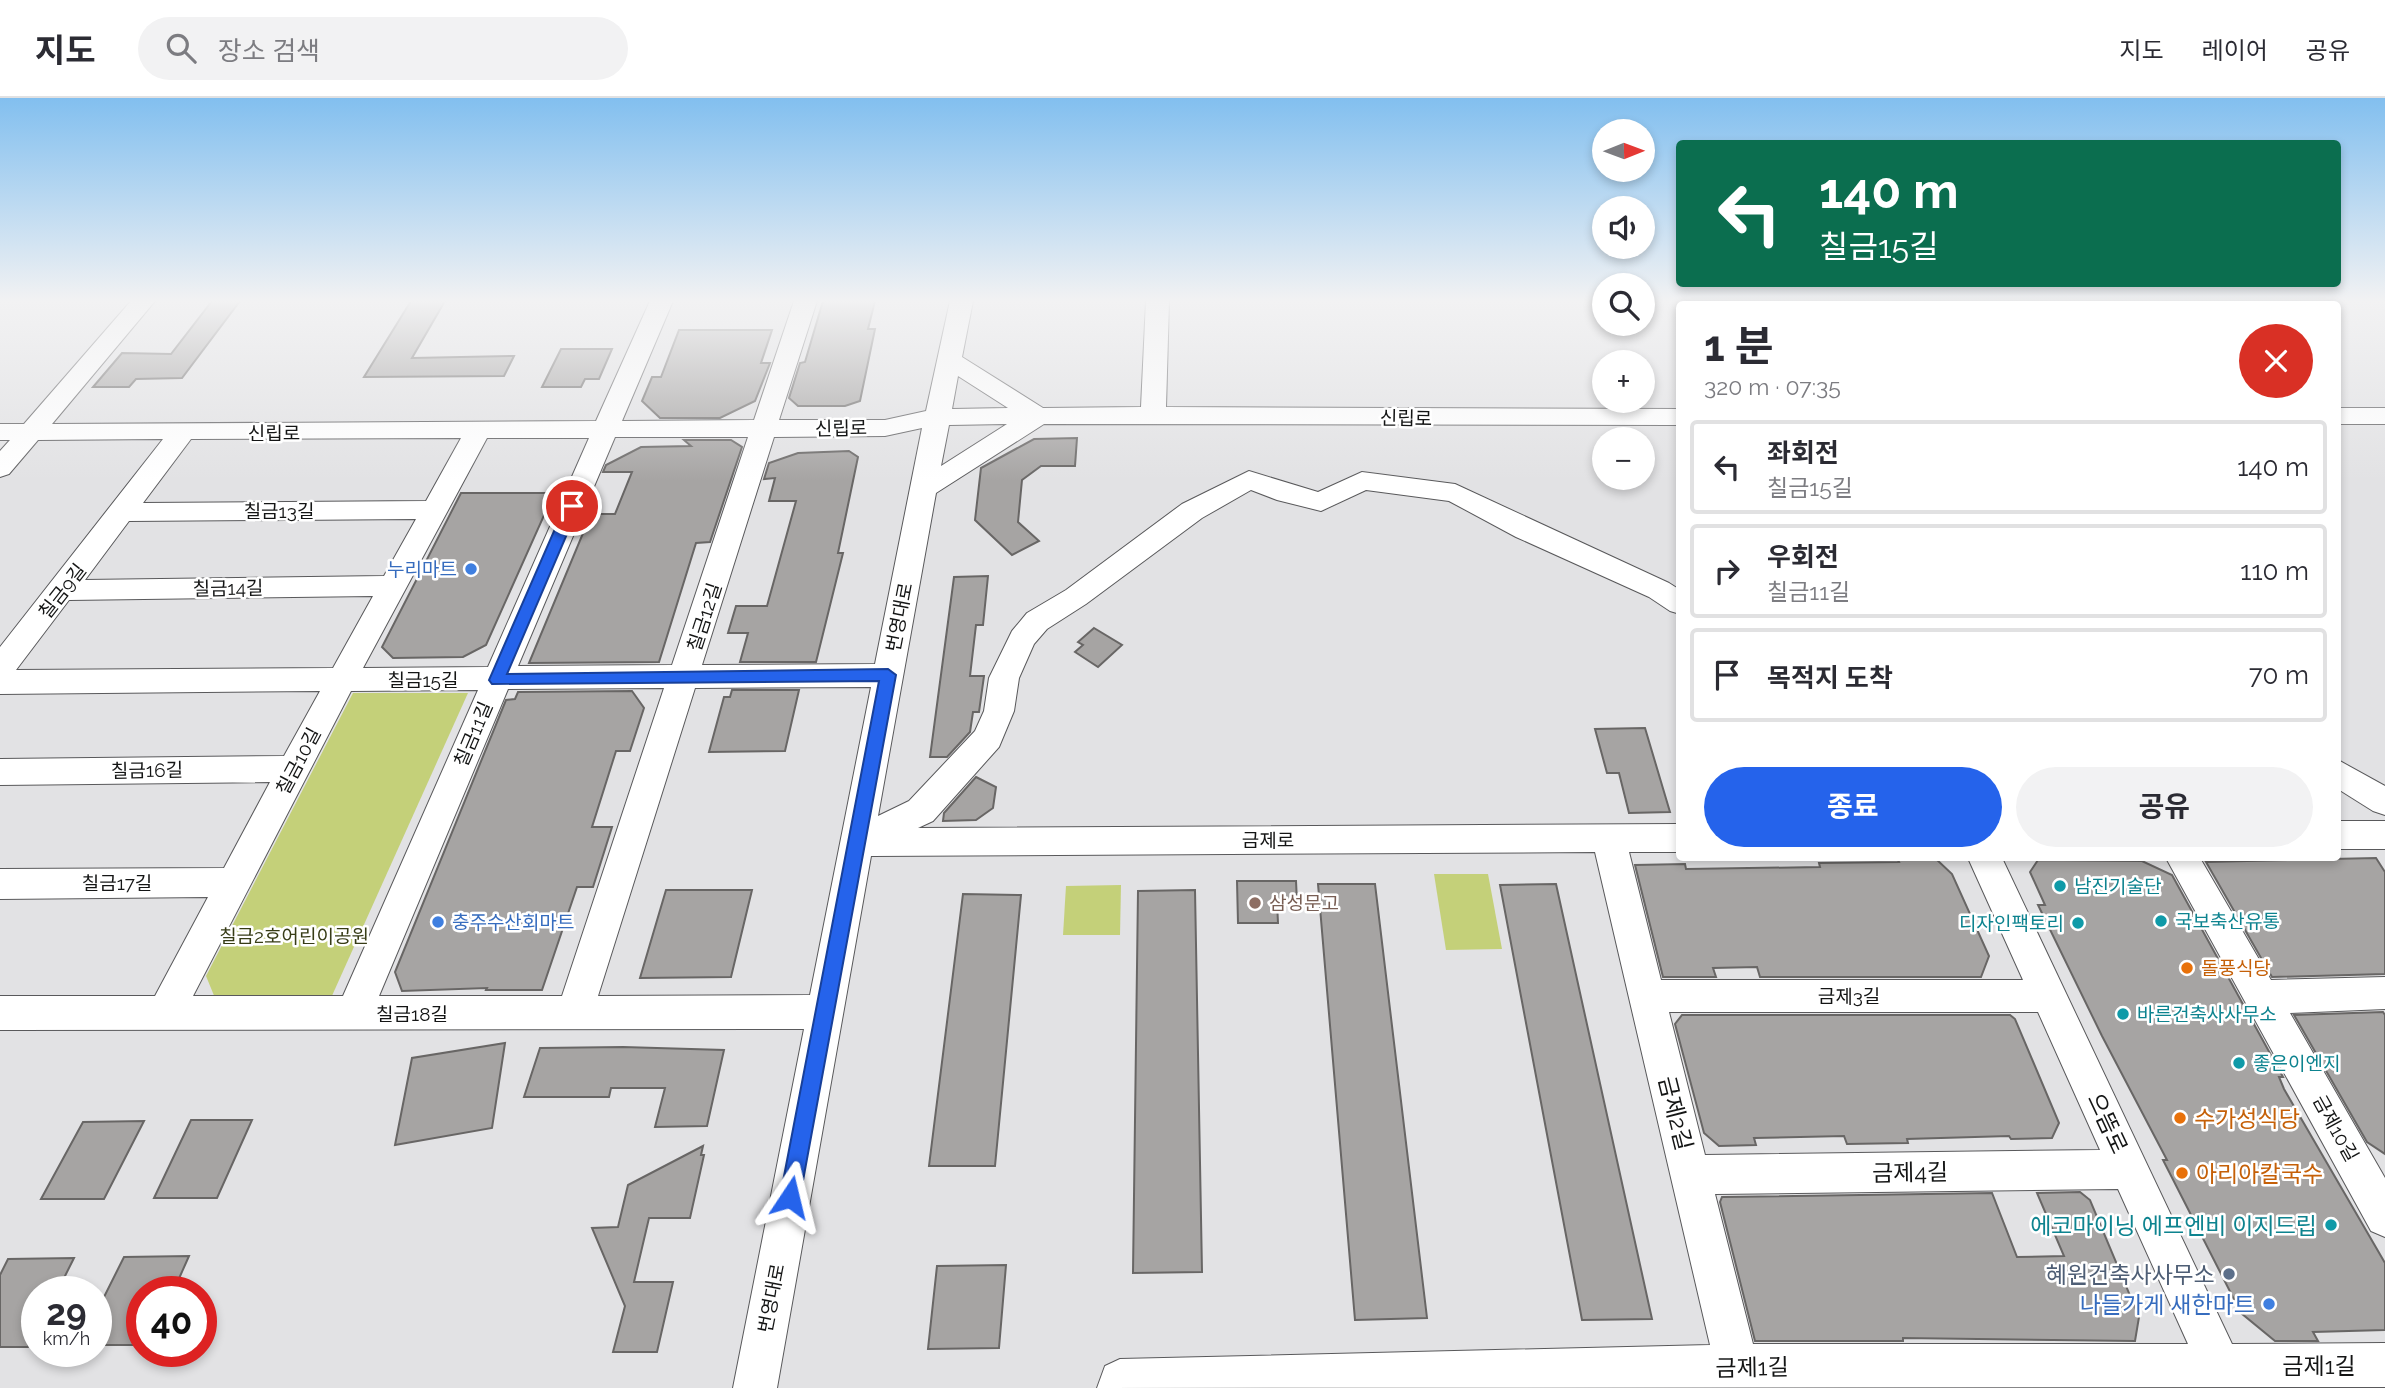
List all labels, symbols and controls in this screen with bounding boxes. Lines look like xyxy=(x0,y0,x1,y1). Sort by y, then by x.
search box xyxy=(138,17,628,80)
icon: search xyxy=(162,29,200,67)
text: 지도 xyxy=(35,31,96,70)
text: 장소 검색 xyxy=(218,36,320,66)
text: 지도 xyxy=(2119,36,2164,65)
text: 레이어 xyxy=(2202,36,2268,65)
text: 공유 xyxy=(2306,36,2350,65)
north arrow xyxy=(1592,119,1656,182)
map controls xyxy=(1592,119,1655,490)
text: 140 m xyxy=(1819,162,1959,219)
icon: left xyxy=(1704,168,1795,259)
button: sound xyxy=(1592,196,1655,259)
text: 칠금15길 xyxy=(1819,228,1938,265)
button: search xyxy=(1592,273,1655,336)
text: 1 분 xyxy=(1704,322,1773,371)
button: close xyxy=(2239,324,2313,398)
button: + xyxy=(1592,350,1655,413)
text: 320 m · 07:35 xyxy=(1704,373,1841,400)
street label: 신립로 xyxy=(1380,407,1432,429)
street label: 신립로 xyxy=(815,417,867,439)
street label: 신립로 xyxy=(248,422,300,444)
button: − xyxy=(1592,427,1655,490)
text: 좌회전 xyxy=(1767,438,1839,468)
icon: left xyxy=(1708,448,1746,486)
text: 140 m xyxy=(2237,452,2309,482)
text: 칠금15길 xyxy=(1767,474,1853,501)
pin xyxy=(542,476,602,536)
icon: arrive xyxy=(553,487,591,525)
street label: 칠금13길 xyxy=(244,500,314,522)
text: 우회전 xyxy=(1767,542,1839,572)
icon: right xyxy=(1708,552,1746,590)
text: 110 m xyxy=(2240,556,2309,586)
place label: 누리마트 xyxy=(387,558,457,580)
street label: 칠금9길 xyxy=(34,559,90,623)
marker: 누리마트 xyxy=(463,561,479,577)
street label: 칠금14길 xyxy=(192,576,264,600)
text: 칠금11길 xyxy=(1767,578,1850,605)
street label: 칠금12길 xyxy=(683,580,725,654)
street label: 번영대로 xyxy=(882,581,916,653)
icon: arrive xyxy=(1708,656,1746,694)
text: 70 m xyxy=(2249,660,2309,690)
text: 목적지 도착 xyxy=(1767,663,1893,693)
street label: 칠금15길 xyxy=(388,669,458,691)
street label: 칠금11길 xyxy=(449,698,497,770)
street label: 칠금10길 xyxy=(271,724,325,798)
street label: 칠금16길 xyxy=(111,758,183,782)
button: 종료 xyxy=(1704,767,2002,847)
button: 공유 xyxy=(2016,767,2313,847)
street label: 금제로 xyxy=(1242,829,1294,851)
street label: 칠금17길 xyxy=(82,872,152,894)
place label: 남진기술단 xyxy=(2074,875,2162,897)
marker: 남진기술단 xyxy=(2052,878,2068,894)
place label: 삼성문고 xyxy=(1269,892,1339,914)
marker: 삼성문고 xyxy=(1247,895,1263,911)
place label: 국보축산유통 xyxy=(2175,910,2280,932)
place label: 충주수산회마트 xyxy=(452,911,574,933)
place label: 디자인팩토리 xyxy=(1959,912,2064,934)
marker: 국보축산유통 xyxy=(2153,913,2169,929)
marker: 충주수산회마트 xyxy=(430,914,446,930)
marker: 디자인팩토리 xyxy=(2070,915,2086,931)
park label: 칠금2호어린이공원 xyxy=(219,925,369,947)
place label: 돌풍식당 xyxy=(2201,957,2271,979)
marker: 돌풍식당 xyxy=(2179,960,2195,976)
street label: 금제3길 xyxy=(1818,985,1880,1007)
street label: 칠금18길 xyxy=(376,1003,448,1025)
place label: 바른건축사사무소 xyxy=(2137,1003,2277,1025)
marker: 바른건축사사무소 xyxy=(2115,1006,2131,1022)
place label: 좋은이엔지 xyxy=(2253,1052,2340,1074)
marker: 좋은이엔지 xyxy=(2231,1055,2247,1071)
street label: 금제2길 xyxy=(1654,1073,1698,1153)
street label: 으뜸로 xyxy=(2082,1089,2134,1157)
street label: 금제10길 xyxy=(2309,1091,2363,1165)
place label: 수가성식당 xyxy=(2194,1105,2300,1132)
marker: 수가성식당 xyxy=(2172,1110,2188,1126)
street label: 금제4길 xyxy=(1872,1158,1948,1186)
position arrow xyxy=(753,1160,827,1234)
place label: 아리아칼국수 xyxy=(2196,1160,2323,1187)
marker: 아리아칼국수 xyxy=(2174,1165,2190,1181)
place label: 에코마이닝 에프엔비 이지드립 xyxy=(2030,1212,2317,1239)
marker: 에코마이닝 에프엔비 이지드립 xyxy=(2323,1217,2339,1233)
place label: 혜원건축사사무소 xyxy=(2046,1261,2215,1288)
street label: 번영대로 xyxy=(754,1262,788,1334)
marker: 혜원건축사사무소 xyxy=(2221,1266,2237,1282)
speed limit sign: 40 xyxy=(126,1276,217,1367)
place label: 나들가게 새한마트 xyxy=(2080,1291,2255,1318)
text: 29 xyxy=(46,1292,87,1333)
marker: 나들가게 새한마트 xyxy=(2261,1296,2277,1312)
text: km/h xyxy=(43,1328,90,1349)
street label: 금제1길 xyxy=(2282,1352,2356,1379)
street label: 금제1길 xyxy=(1715,1353,1789,1381)

